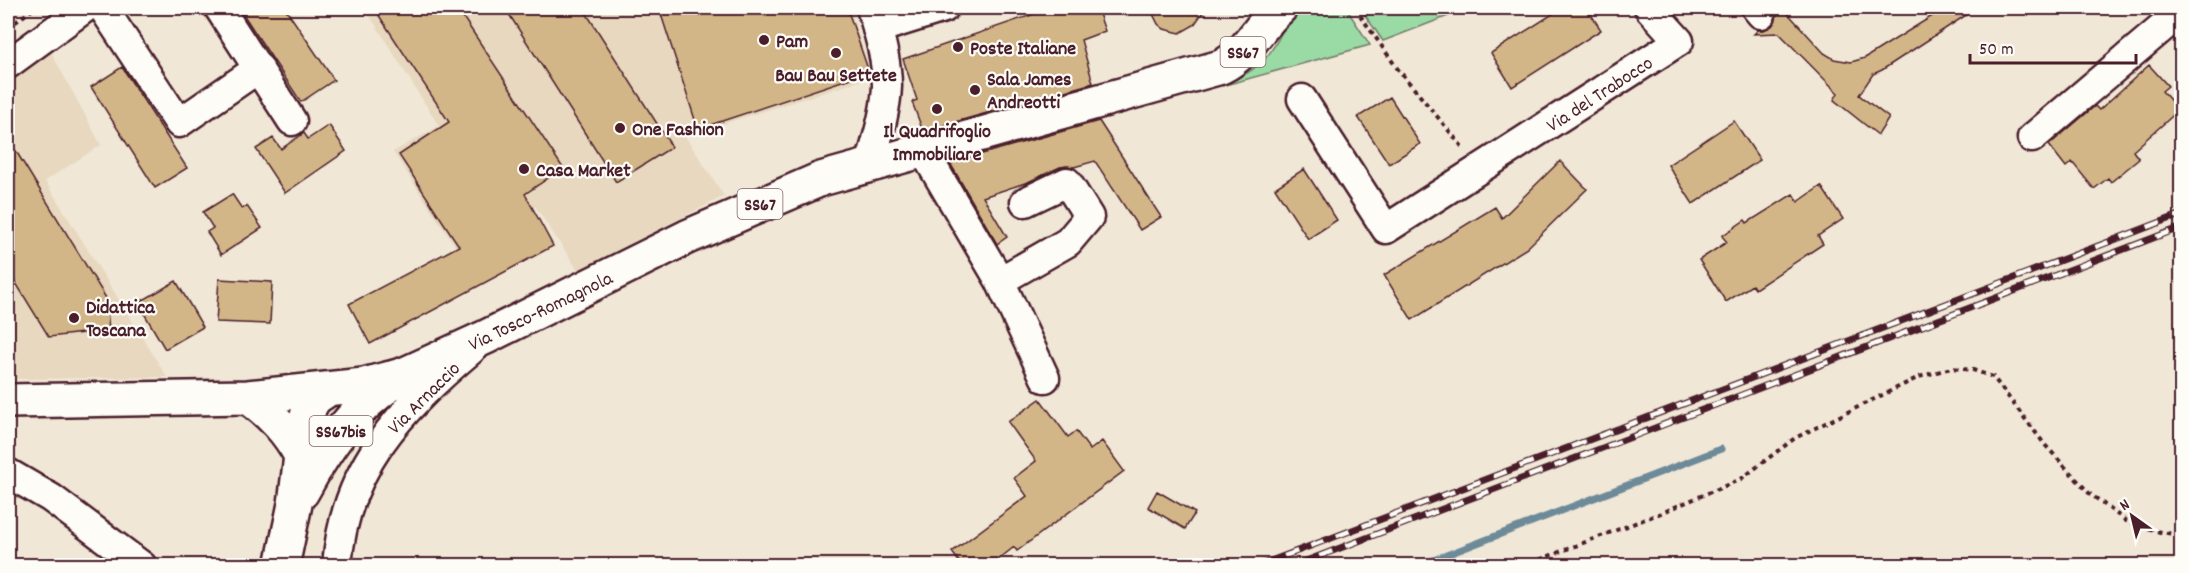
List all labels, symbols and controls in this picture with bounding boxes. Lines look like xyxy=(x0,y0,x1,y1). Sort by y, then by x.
scale bar xyxy=(1970,27,2136,65)
place label: Pam xyxy=(776,29,808,57)
marker: Pam xyxy=(757,33,771,47)
place label: Poste Italiane xyxy=(970,36,1076,64)
road number: SS67 xyxy=(1220,37,1266,67)
text: 50 m xyxy=(1979,38,2014,63)
marker: Poste Italiane xyxy=(951,40,965,54)
marker: Bau Bau Settete xyxy=(829,46,843,60)
street label: Via del Trabocco xyxy=(1542,50,1660,141)
place label: Bau Bau Settete xyxy=(775,63,897,91)
place label: Sala James Andreotti xyxy=(987,67,1072,118)
marker: Sala James Andreotti xyxy=(968,83,982,97)
marker: Il Quadrifoglio Immobiliare xyxy=(930,102,944,116)
place label: One Fashion xyxy=(632,117,724,145)
place label: Il Quadrifoglio Immobiliare xyxy=(883,119,991,170)
marker: One Fashion xyxy=(613,121,627,135)
place label: Casa Market xyxy=(536,158,631,186)
marker: Casa Market xyxy=(517,162,531,176)
road number: SS67 xyxy=(738,189,783,219)
street label: Via Tosco-Romagnola xyxy=(464,265,619,360)
place label: Didattica Toscana xyxy=(86,295,155,346)
marker: Didattica Toscana xyxy=(67,311,81,325)
street label: Via Arnaccio xyxy=(382,356,468,442)
road number: SS67bis xyxy=(310,416,372,446)
north arrow xyxy=(2102,486,2162,546)
text: N xyxy=(2115,494,2135,517)

